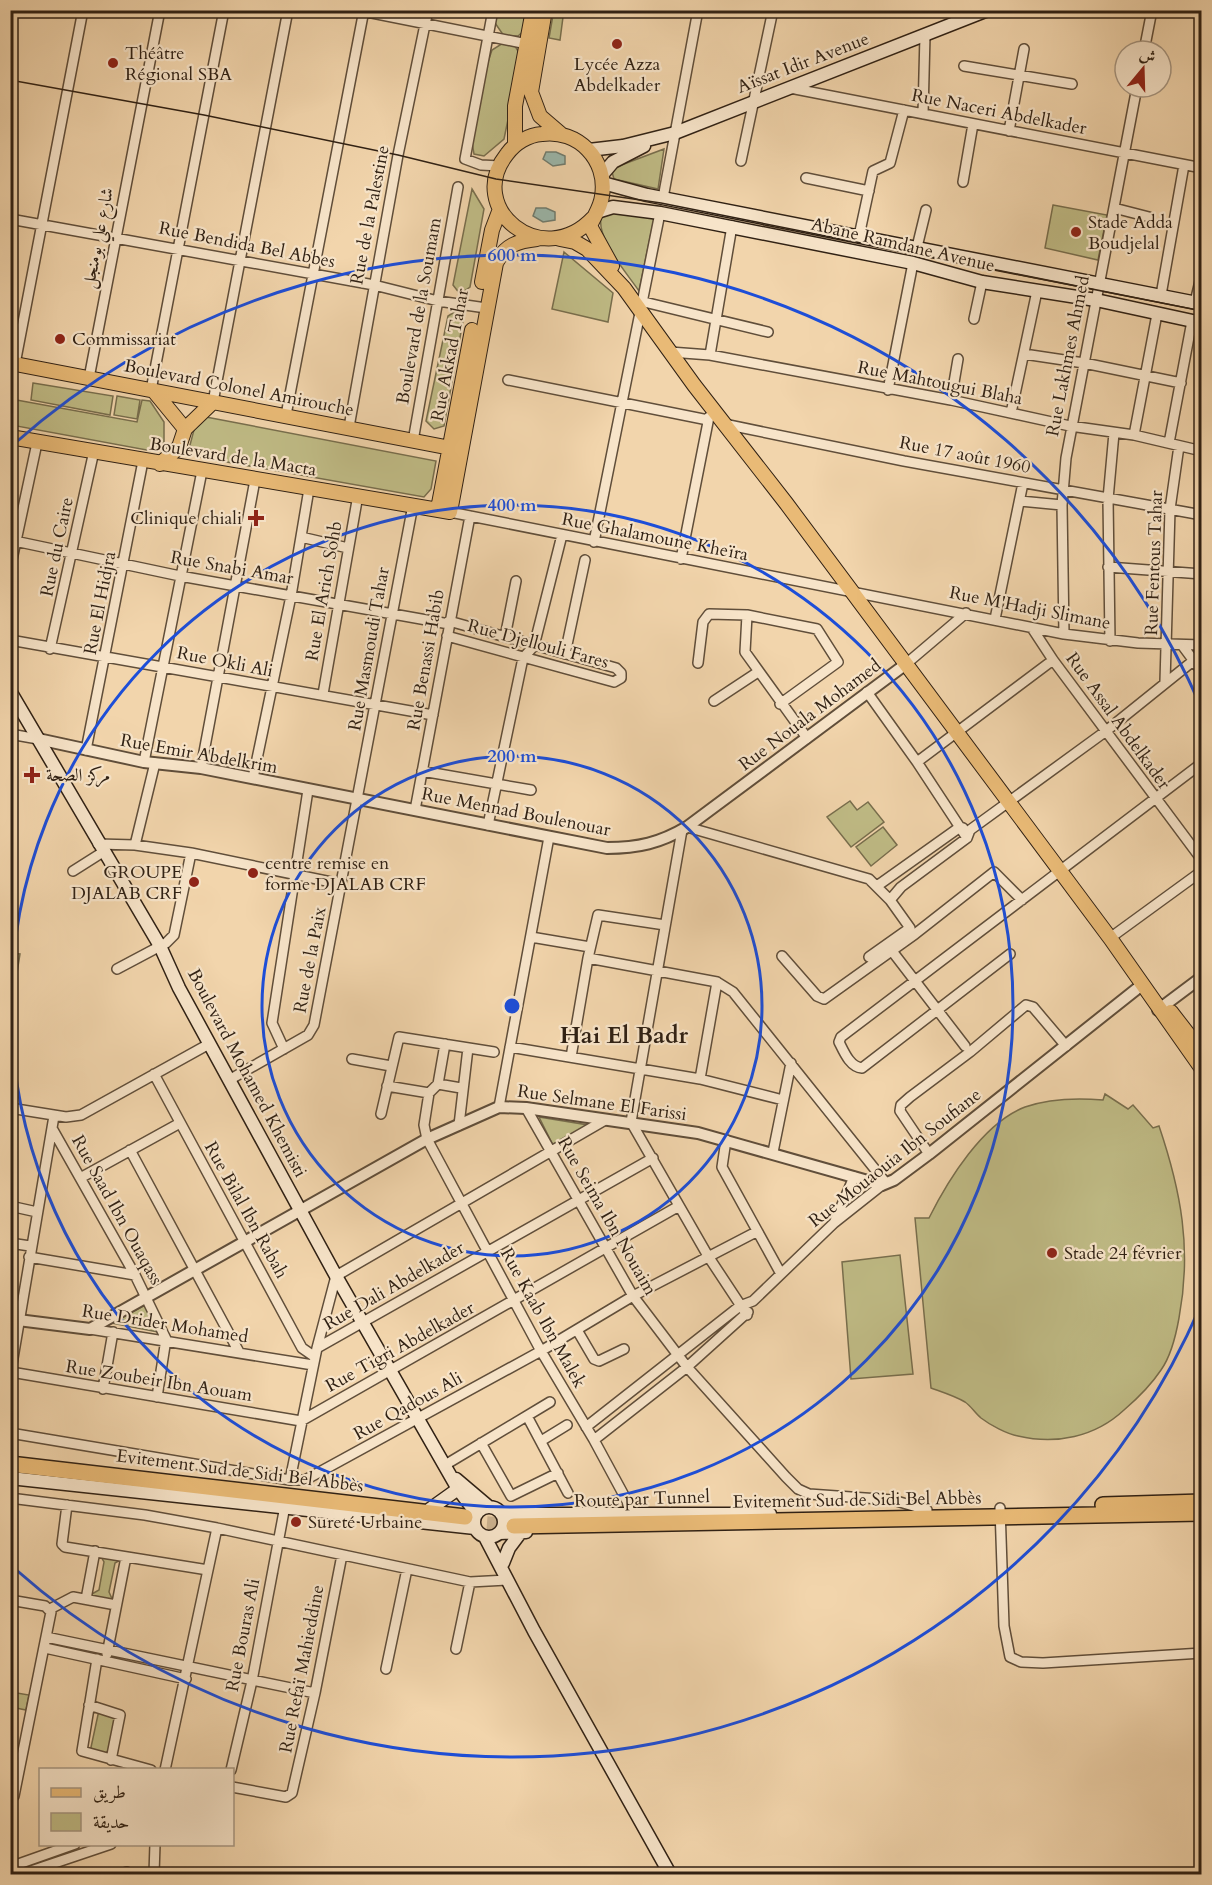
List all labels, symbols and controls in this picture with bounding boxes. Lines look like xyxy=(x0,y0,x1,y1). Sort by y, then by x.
street label: Aïssat Idir Avenue xyxy=(733,26,873,100)
marker: Lycée Azza Abdelkader xyxy=(610,37,624,51)
north arrow xyxy=(1113,39,1173,99)
place label: Théâtre Régional SBA xyxy=(125,41,232,87)
text: ش xyxy=(1136,43,1159,69)
place label: Lycée Azza Abdelkader xyxy=(574,52,661,98)
marker: Théâtre Régional SBA xyxy=(106,56,120,70)
street label: Rue Naceri Abdelkader xyxy=(909,83,1089,141)
street label: Rue de la Palestine xyxy=(344,143,396,287)
street label: شارع علي بومنجل xyxy=(76,185,124,291)
place label: Stade Adda Boudjelal xyxy=(1088,210,1173,256)
street label: Abane Ramdane Avenue xyxy=(809,212,997,278)
street label: Boulevard de la Soumam xyxy=(390,215,448,406)
street label: Rue Bendida Bel Abbes xyxy=(157,216,337,274)
marker: Stade Adda Boudjelal xyxy=(1069,225,1083,239)
text: 600 m xyxy=(487,243,537,268)
street label: Rue Lakhmes Ahmed xyxy=(1040,273,1096,439)
street label: Rue Akkad Tahar xyxy=(425,286,475,424)
place label: Commissariat xyxy=(72,327,176,352)
marker: Commissariat xyxy=(53,332,67,346)
street label: Boulevard Colonel Amirouche xyxy=(122,353,356,423)
street label: Rue Mahtougui Blaha xyxy=(855,355,1025,411)
street label: Rue 17 août 1960 xyxy=(897,430,1033,480)
street label: Boulevard de la Macta xyxy=(148,431,318,483)
street label: Rue Fentous Tahar xyxy=(1139,489,1169,636)
text: 400 m xyxy=(487,493,537,518)
street label: Rue du Caire xyxy=(34,495,80,599)
place label: Clinique chiali xyxy=(130,506,242,531)
street label: Rue Ghalamoune Kheïra xyxy=(560,507,751,567)
marker: Clinique chiali xyxy=(247,509,265,527)
street label: Rue El Arich Sohb xyxy=(299,519,349,663)
street label: Rue Snabi Amar xyxy=(169,545,296,591)
street label: Rue El Hidjra xyxy=(78,549,122,657)
street label: Rue Masmoudi Tahar xyxy=(342,565,396,733)
street label: Rue M'Hadji Slimane xyxy=(947,580,1113,636)
street label: Rue Benassi Habib xyxy=(401,587,451,733)
street label: Rue Djellouli Fares xyxy=(465,613,611,675)
street label: Rue Okli Ali xyxy=(175,640,275,684)
street label: Rue Assal Abdelkader xyxy=(1060,647,1177,795)
street label: Rue Nouala Mohamed xyxy=(734,653,887,777)
street label: Rue Emir Abdelkrim xyxy=(118,728,280,780)
text: 200 m xyxy=(487,744,537,769)
place label: مركز الصحة xyxy=(46,763,110,788)
marker: مركز الصحة xyxy=(23,766,41,784)
street label: Rue Mennad Boulenouar xyxy=(419,781,613,843)
place label: centre remise en forme DJALAB CRF xyxy=(265,851,426,897)
place label: GROUPE DJALAB CRF xyxy=(71,860,182,906)
marker: centre remise en forme DJALAB CRF xyxy=(246,866,260,880)
marker: GROUPE DJALAB CRF xyxy=(187,875,201,889)
street label: Rue de la Paix xyxy=(287,905,333,1015)
street label: Boulevard Mohamed Khemisti xyxy=(181,964,313,1182)
centre of rings xyxy=(502,996,522,1016)
district label: Hai El Badr xyxy=(560,1019,689,1052)
street label: Rue Selmane El Farissi xyxy=(516,1079,688,1127)
street label: Rue Mouaouia Ibn Soufiane xyxy=(803,1083,987,1233)
street label: Rue Saad Ibn Ouaqass xyxy=(65,1131,169,1289)
street label: Rue Seima Ibn Nouaim xyxy=(551,1132,663,1301)
street label: Rue Bilal Ibn Rabah xyxy=(198,1137,294,1283)
street label: Rue Dali Abdelkader xyxy=(319,1235,469,1337)
place label: Stade 24 février xyxy=(1064,1241,1182,1266)
street label: Rue Kaab Ibn Malek xyxy=(494,1243,592,1393)
marker: Stade 24 février xyxy=(1045,1246,1059,1260)
street label: Rue Tigri Abdelkader xyxy=(321,1295,479,1398)
street label: Rue Drider Mohamed xyxy=(80,1299,250,1350)
street label: Rue Zoubeir Ibn Aouam xyxy=(64,1354,255,1408)
street label: Rue Qadous Ali xyxy=(349,1366,467,1446)
street label: Evitement Sud de Sidi Bel Abbès xyxy=(115,1443,365,1499)
street label: Route par Tunnel xyxy=(574,1484,711,1514)
street label: Evitement Sud de Sidi Bel Abbès xyxy=(732,1485,982,1515)
place label: Sureté Urbaine xyxy=(308,1510,423,1535)
marker: Sureté Urbaine xyxy=(289,1515,303,1529)
street label: Rue Bouras Ali xyxy=(220,1576,266,1694)
street label: Rue Refaï Mahieddine xyxy=(273,1583,331,1755)
legend xyxy=(39,1768,234,1846)
text: طريق xyxy=(93,1780,126,1805)
text: حديقة xyxy=(93,1810,129,1835)

